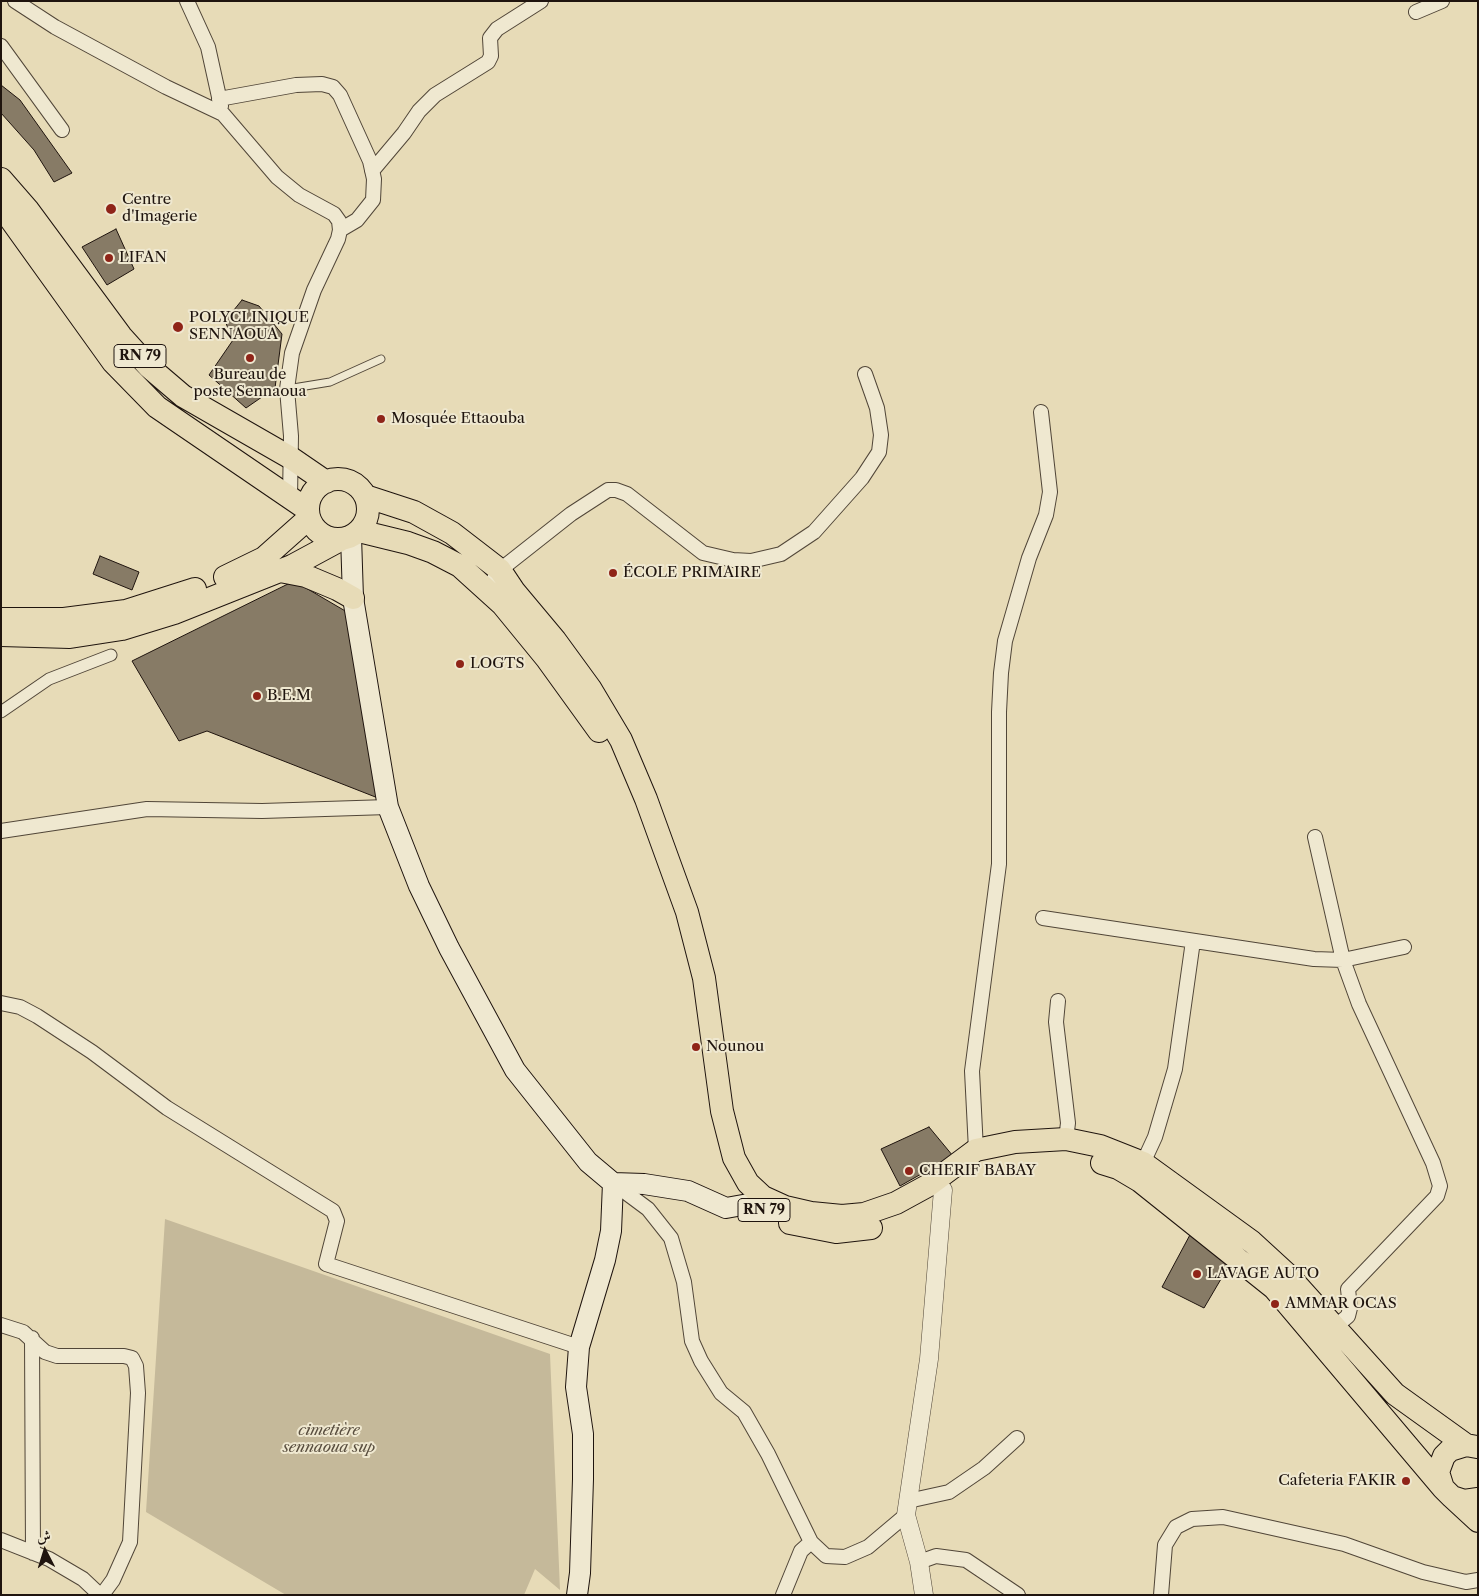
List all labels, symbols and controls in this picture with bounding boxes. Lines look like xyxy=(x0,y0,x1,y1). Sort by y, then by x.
place label: Centre d'Imagerie xyxy=(122,191,197,226)
marker: Centre d'Imagerie xyxy=(104,202,118,216)
place label: LIFAN xyxy=(119,249,167,267)
marker: LIFAN xyxy=(103,252,115,264)
place label: POLYCLINIQUE SENNAOUA xyxy=(189,309,309,344)
marker: POLYCLINIQUE SENNAOUA xyxy=(171,320,185,334)
road number: RN 79 xyxy=(114,344,166,368)
marker: Bureau de poste Sennaoua xyxy=(244,352,256,364)
place label: Bureau de poste Sennaoua xyxy=(193,366,307,401)
place label: Mosquée Ettaouba xyxy=(391,410,525,428)
marker: Mosquée Ettaouba xyxy=(375,413,387,425)
place label: ÉCOLE PRIMAIRE xyxy=(623,564,761,582)
marker: ÉCOLE PRIMAIRE xyxy=(607,567,619,579)
place label: LOGTS xyxy=(470,655,525,673)
marker: LOGTS xyxy=(454,658,466,670)
place label: B.E.M xyxy=(267,687,311,705)
marker: B.E.M xyxy=(251,690,263,702)
place label: Nounou xyxy=(706,1038,764,1056)
marker: Nounou xyxy=(690,1041,702,1053)
place label: CHERIF BABAY xyxy=(919,1162,1036,1180)
marker: CHERIF BABAY xyxy=(903,1165,915,1177)
road number: RN 79 xyxy=(738,1198,790,1222)
place label: LAVAGE AUTO xyxy=(1207,1265,1319,1283)
marker: LAVAGE AUTO xyxy=(1191,1268,1203,1280)
place label: AMMAR OCAS xyxy=(1285,1295,1397,1313)
marker: AMMAR OCAS xyxy=(1269,1298,1281,1310)
park label: cimetière sennaoua sup xyxy=(283,1422,375,1457)
place label: Cafeteria FAKIR xyxy=(1278,1472,1396,1490)
marker: Cafeteria FAKIR xyxy=(1400,1475,1412,1487)
north arrow xyxy=(20,1526,70,1576)
text: ش xyxy=(36,1526,51,1546)

